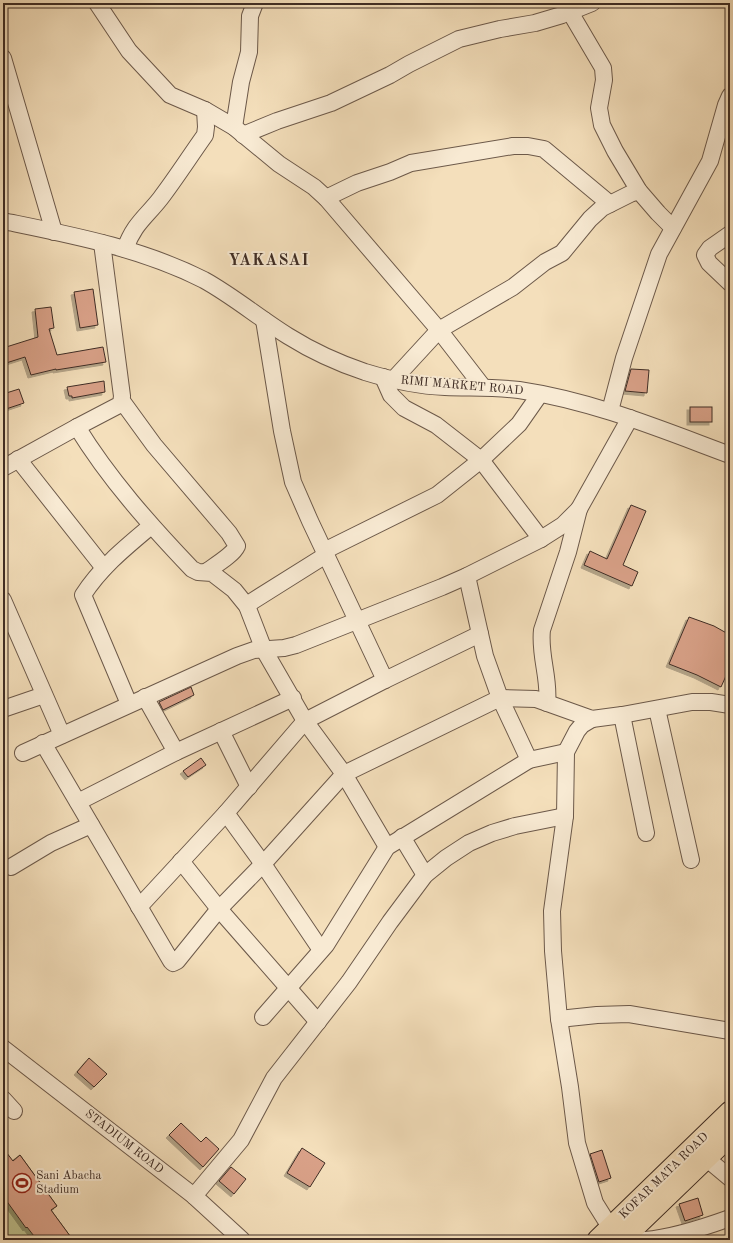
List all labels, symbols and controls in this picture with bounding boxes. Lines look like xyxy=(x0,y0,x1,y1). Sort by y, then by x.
district label: YAKASAI xyxy=(228,253,310,269)
street label: RIMI MARKET ROAD xyxy=(400,375,524,397)
street label: STADIUM ROAD xyxy=(83,1108,165,1176)
street label: KOFAR MATA ROAD xyxy=(617,1131,711,1221)
place label: Sani Abacha Stadium xyxy=(36,1170,101,1196)
sports icon: Sani Abacha Stadium xyxy=(11,1172,33,1194)

